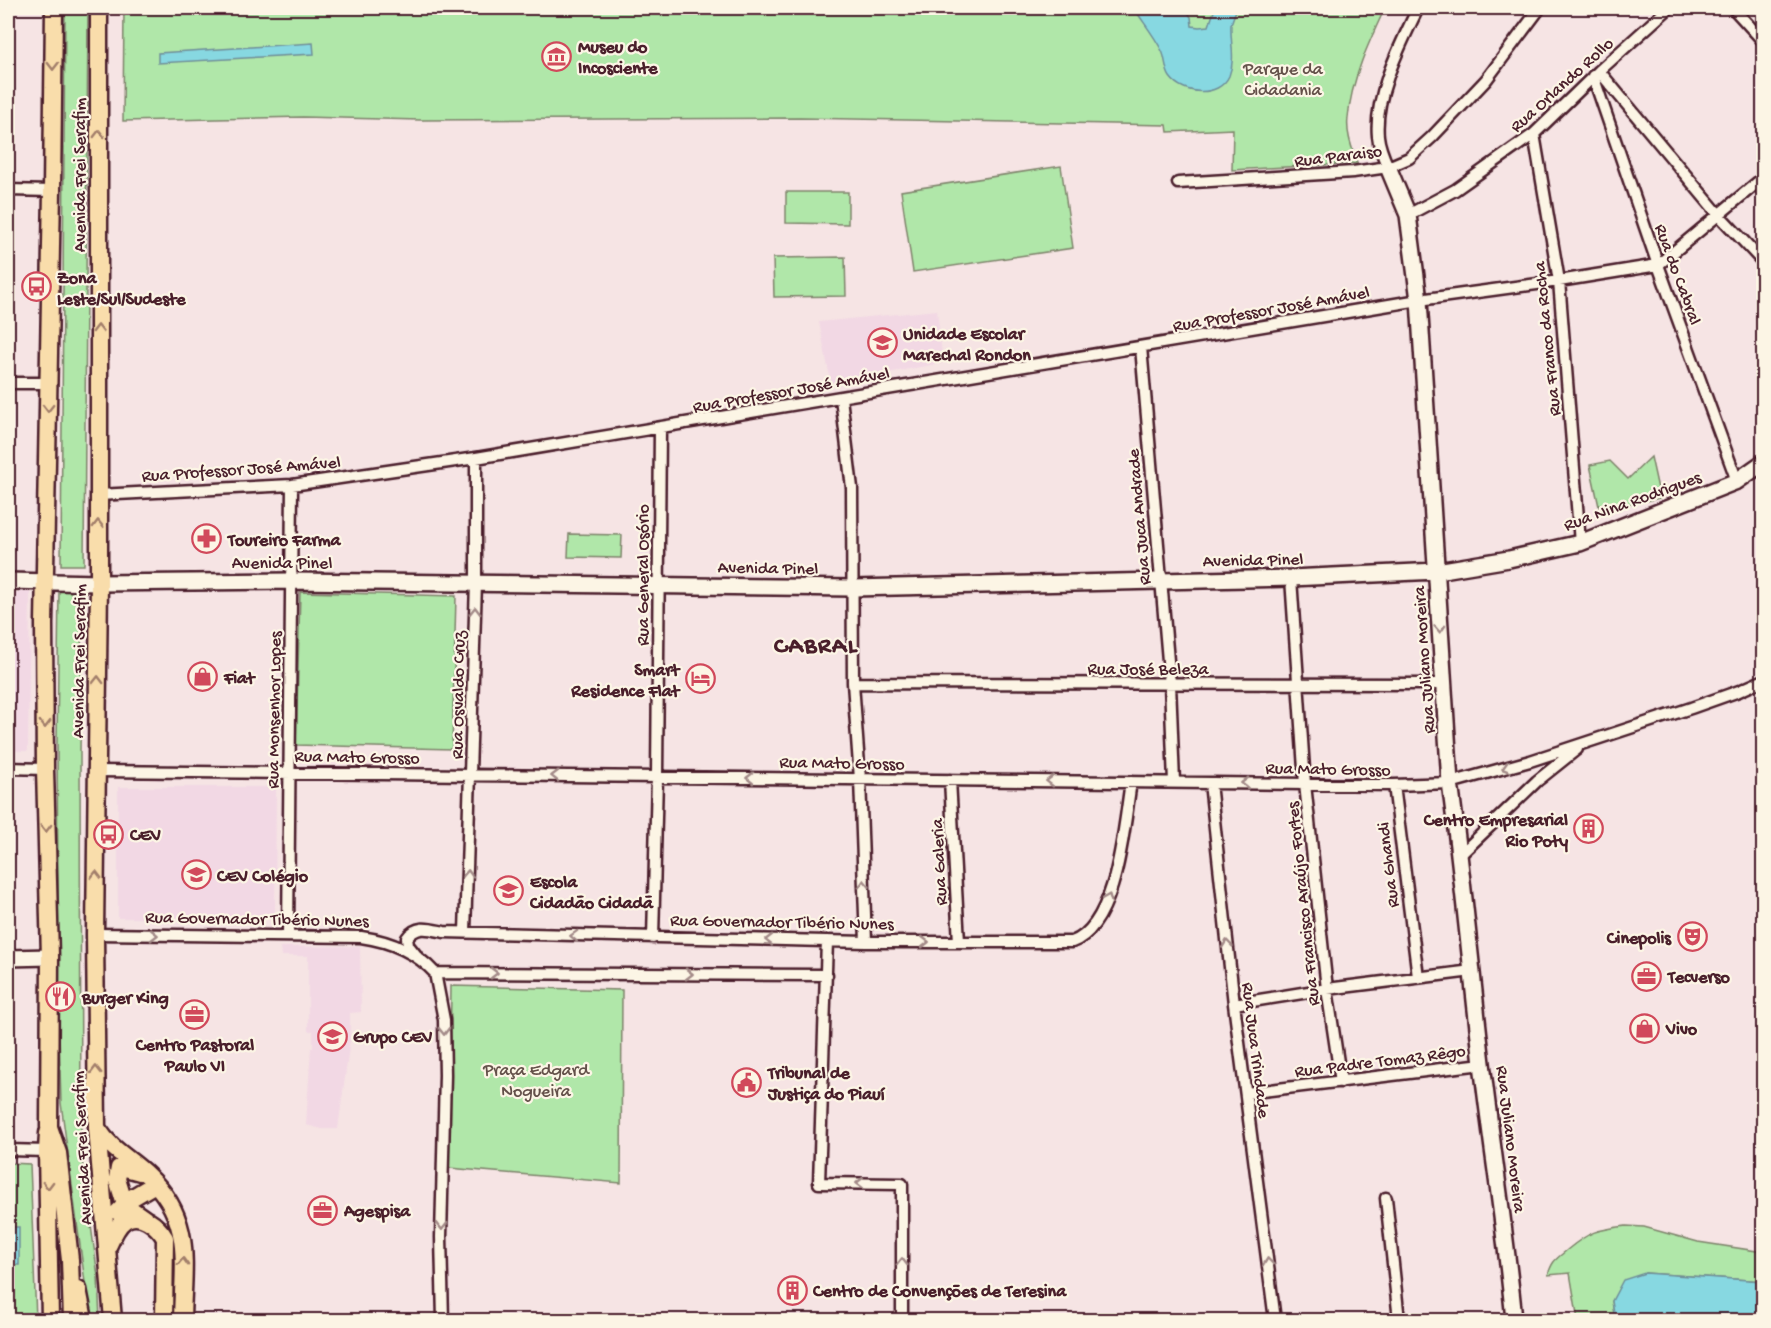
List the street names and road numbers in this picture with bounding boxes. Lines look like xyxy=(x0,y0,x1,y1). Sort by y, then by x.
street label: Rua Orlando Rollo xyxy=(1507,34,1619,138)
street label: Avenida Frei Serafim xyxy=(71,98,92,252)
street label: Rua Paraiso xyxy=(1293,142,1383,173)
street label: Rua do Cabral xyxy=(1649,222,1705,328)
street label: Rua Franco da Rocha xyxy=(1530,259,1567,417)
street label: Rua Professor José Amável xyxy=(1171,283,1372,338)
street label: Rua Professor José Amável xyxy=(691,364,892,419)
street label: Rua Juca Andrade xyxy=(1124,447,1157,586)
street label: Rua Professor José Amável xyxy=(141,453,341,488)
street label: Rua Nina Rodrigues xyxy=(1561,467,1706,537)
street label: Rua General Osório xyxy=(634,504,655,646)
street label: Avenida Pinel xyxy=(1202,550,1304,573)
street label: Avenida Pinel xyxy=(232,554,332,575)
street label: Avenida Pinel xyxy=(717,558,819,581)
street label: Avenida Frei Serafim xyxy=(69,583,92,738)
street label: Rua Juliano Moreira xyxy=(1410,584,1441,734)
street label: Rua Monsenhor Lopes xyxy=(264,630,287,789)
street label: Rua Osvaldo Cruz xyxy=(448,630,471,759)
street label: Rua José Beleza xyxy=(1088,660,1209,681)
street label: Rua Mato Grosso xyxy=(294,747,420,770)
street label: Rua Mato Grosso xyxy=(779,753,905,776)
street label: Rua Mato Grosso xyxy=(1265,759,1391,782)
street label: Rua Francisco Araújo Fortes xyxy=(1283,799,1326,1007)
street label: Rua Galeria xyxy=(928,817,953,906)
street label: Rua Ghandi xyxy=(1374,821,1405,909)
street label: Rua Governador Tibério Nunes xyxy=(145,908,370,933)
street label: Rua Governador Tibério Nunes xyxy=(670,911,895,936)
street label: Rua Juca Trindade xyxy=(1236,981,1273,1120)
street label: Rua Padre Tomaz Rêgo xyxy=(1294,1042,1467,1083)
street label: Rua Juliano Moreira xyxy=(1490,1065,1529,1215)
street label: Avenida Frei Serafim xyxy=(69,1070,98,1225)

